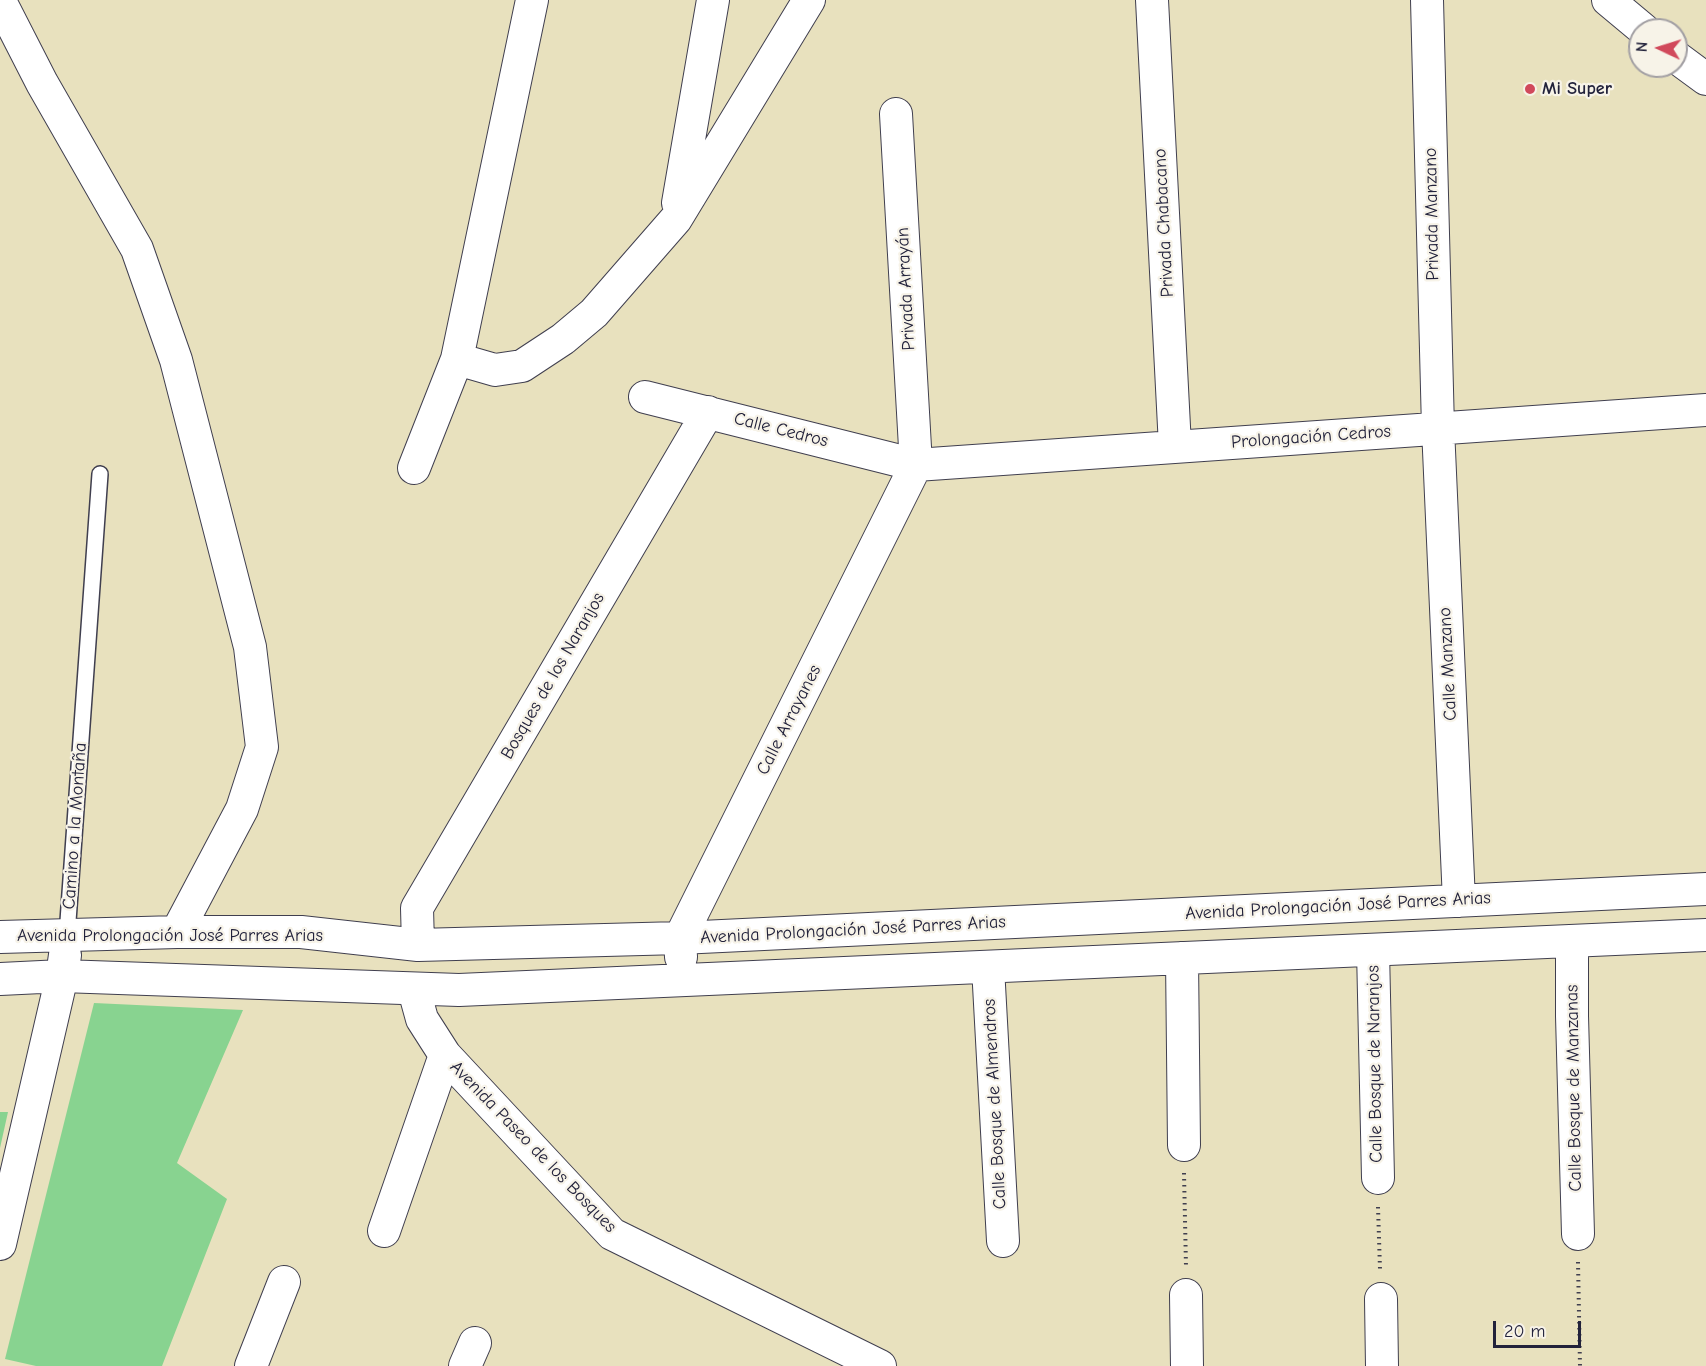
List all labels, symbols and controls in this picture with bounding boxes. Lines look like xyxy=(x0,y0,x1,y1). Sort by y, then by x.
north arrow xyxy=(1628,18,1688,78)
text: N xyxy=(1633,41,1651,53)
place label: Mi Super xyxy=(1542,78,1612,100)
marker: Mi Super xyxy=(1523,82,1537,96)
street label: Privada Manzano xyxy=(1420,147,1444,281)
street label: Privada Chabacano xyxy=(1149,148,1179,298)
street label: Privada Arrayán xyxy=(892,227,920,351)
street label: Calle Cedros xyxy=(732,408,830,452)
street label: Prolongación Cedros xyxy=(1230,421,1392,453)
street label: Bosques de los Naranjos xyxy=(496,589,610,763)
street label: Calle Manzano xyxy=(1434,607,1462,721)
street label: Calle Arrayanes xyxy=(752,661,826,779)
street label: Camino a la Montaña xyxy=(58,742,92,910)
street label: Avenida Prolongación José Parres Arias xyxy=(1185,887,1491,925)
street label: Avenida Prolongación José Parres Arias xyxy=(700,911,1006,949)
street label: Avenida Prolongación José Parres Arias xyxy=(17,925,323,947)
street label: Calle Bosque de Naranjos xyxy=(1362,965,1388,1163)
street label: Calle Bosque de Manzanas xyxy=(1561,984,1587,1192)
street label: Calle Bosque de Almendros xyxy=(979,998,1011,1210)
street label: Avenida Paseo de los Bosques xyxy=(445,1057,621,1237)
scale bar xyxy=(1496,1309,1584,1347)
text: 20 m xyxy=(1504,1321,1545,1342)

